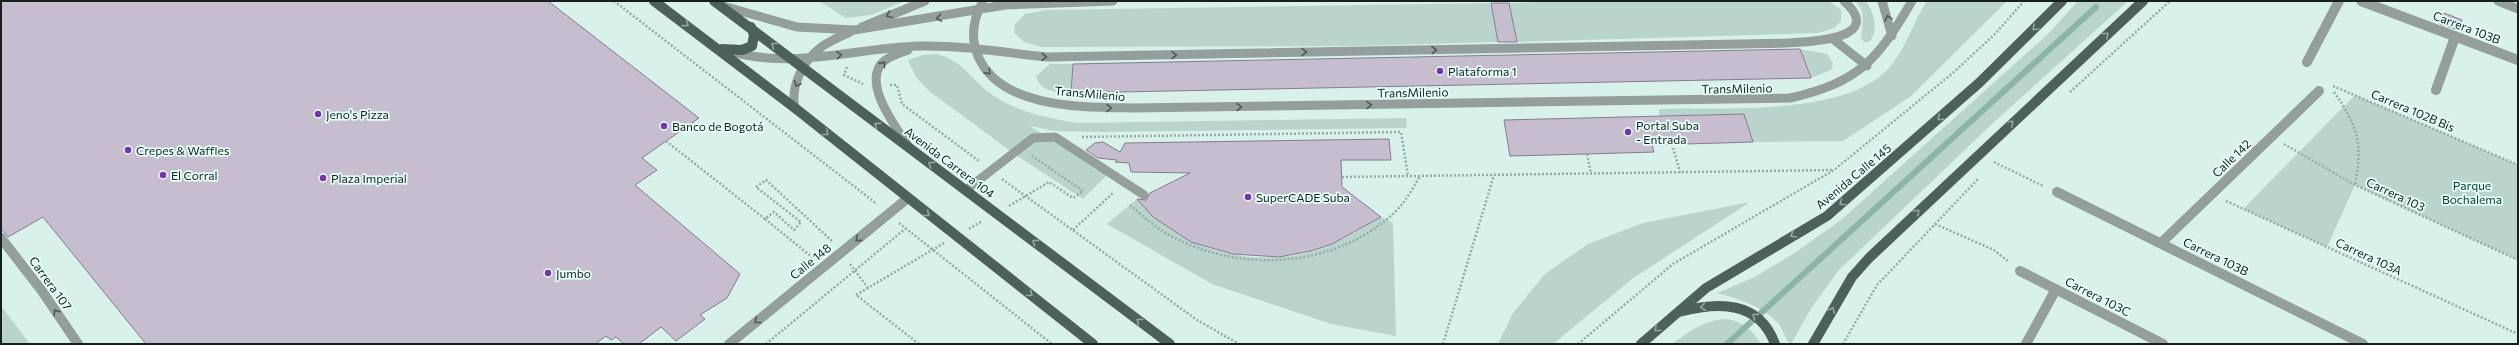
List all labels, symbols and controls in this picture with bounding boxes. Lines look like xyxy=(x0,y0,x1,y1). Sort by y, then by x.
street label: Carrera 103B xyxy=(2431,8,2503,46)
one-way arrow xyxy=(885,10,892,18)
one-way arrow xyxy=(936,13,942,21)
one-way arrow xyxy=(1884,15,1893,22)
one-way arrow xyxy=(681,19,688,26)
one-way arrow xyxy=(2032,24,2040,31)
one-way arrow xyxy=(2102,32,2109,39)
one-way arrow xyxy=(772,43,779,50)
one-way arrow xyxy=(1431,46,1437,54)
one-way arrow xyxy=(1301,48,1307,56)
one-way arrow xyxy=(836,51,842,60)
one-way arrow xyxy=(1171,51,1177,59)
one-way arrow xyxy=(1041,52,1047,61)
one-way arrow xyxy=(879,61,886,69)
place label: Plataforma 1 xyxy=(1448,64,1517,78)
marker: Plataforma 1 xyxy=(1435,66,1445,76)
one-way arrow xyxy=(983,68,990,75)
one-way arrow xyxy=(794,80,802,88)
street label: TransMilenio xyxy=(1701,80,1773,96)
street label: TransMilenio xyxy=(1054,83,1126,103)
street label: TransMilenio xyxy=(1377,84,1449,100)
street label: Carrera 102B Bis xyxy=(2369,86,2457,134)
one-way arrow xyxy=(1366,101,1372,109)
one-way arrow xyxy=(1236,103,1242,111)
one-way arrow xyxy=(1106,104,1112,112)
place label: Jeno's Pizza xyxy=(326,107,389,122)
marker: Jeno's Pizza xyxy=(313,109,323,119)
one-way arrow xyxy=(1938,113,1945,120)
place label: Portal Suba - Entrada xyxy=(1636,118,1699,146)
place label: Banco de Bogotá xyxy=(672,119,763,133)
one-way arrow xyxy=(2006,120,2014,128)
marker: Banco de Bogotá xyxy=(659,121,669,131)
one-way arrow xyxy=(875,122,882,129)
street label: Avenida Carrera 104 xyxy=(902,124,998,200)
marker: Portal Suba - Entrada xyxy=(1623,127,1633,137)
one-way arrow xyxy=(821,128,828,135)
street label: Calle 142 xyxy=(2209,136,2253,180)
street label: Avenida Calle 145 xyxy=(1812,140,1894,212)
place label: Crepes & Waffles xyxy=(136,143,229,157)
marker: Crepes & Waffles xyxy=(123,145,133,155)
one-way arrow xyxy=(929,162,936,169)
place label: El Corral xyxy=(171,168,218,182)
marker: El Corral xyxy=(158,170,168,180)
place label: Plaza Imperial xyxy=(331,171,407,185)
marker: Plaza Imperial xyxy=(318,173,328,183)
street label: Carrera 103 xyxy=(2364,174,2428,214)
park label: Parque Bochalema xyxy=(2442,178,2502,206)
place label: SuperCADE Suba xyxy=(1256,190,1350,204)
marker: SuperCADE Suba xyxy=(1243,192,1253,202)
one-way arrow xyxy=(1840,199,1847,206)
one-way arrow xyxy=(923,209,930,216)
one-way arrow xyxy=(1912,210,1920,217)
one-way arrow xyxy=(1790,231,1797,238)
one-way arrow xyxy=(855,234,863,241)
street label: Carrera 103B xyxy=(2181,234,2251,278)
street label: Carrera 103A xyxy=(2334,235,2404,277)
street label: Calle 148 xyxy=(787,240,833,282)
one-way arrow xyxy=(1032,240,1039,247)
street label: Carrera 107 xyxy=(27,254,75,312)
place label: Jumbo xyxy=(556,266,591,281)
marker: Jumbo xyxy=(543,268,553,278)
street label: Carrera 103C xyxy=(2063,274,2133,318)
one-way arrow xyxy=(1025,289,1032,296)
one-way arrow xyxy=(1700,302,1706,311)
one-way arrow xyxy=(1828,307,1835,314)
one-way arrow xyxy=(53,309,61,316)
one-way arrow xyxy=(1752,313,1759,321)
one-way arrow xyxy=(755,316,762,323)
one-way arrow xyxy=(1136,318,1143,325)
one-way arrow xyxy=(1654,325,1662,332)

